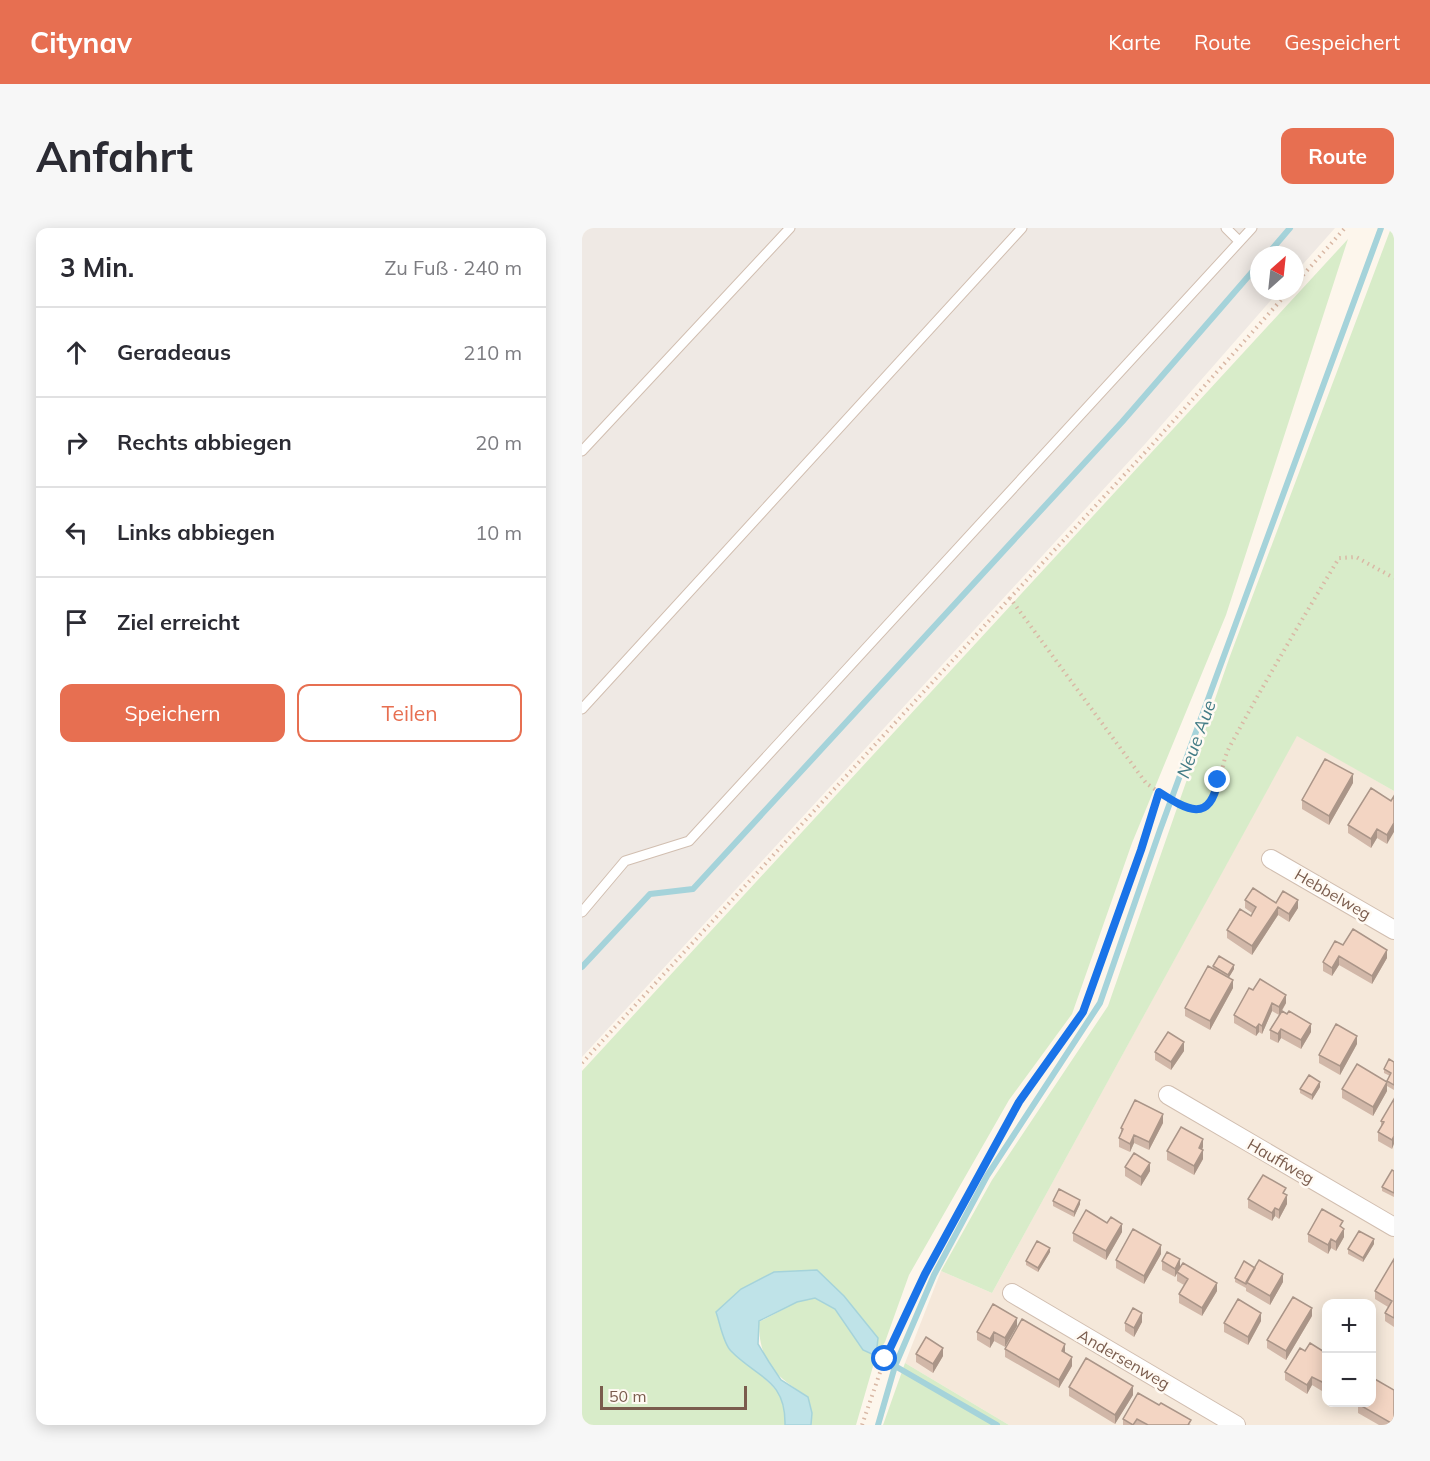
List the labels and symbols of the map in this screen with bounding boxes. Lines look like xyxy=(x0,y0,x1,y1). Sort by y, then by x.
north arrow xyxy=(1250,246,1304,300)
water label: Neue Aue xyxy=(1171,697,1221,781)
route end xyxy=(1204,766,1230,792)
street label: Hebbelweg xyxy=(1291,864,1375,924)
street label: Hauffweg xyxy=(1244,1134,1318,1188)
street label: Andersenweg xyxy=(1074,1325,1174,1393)
route start xyxy=(871,1345,897,1371)
scale bar xyxy=(600,1383,747,1410)

